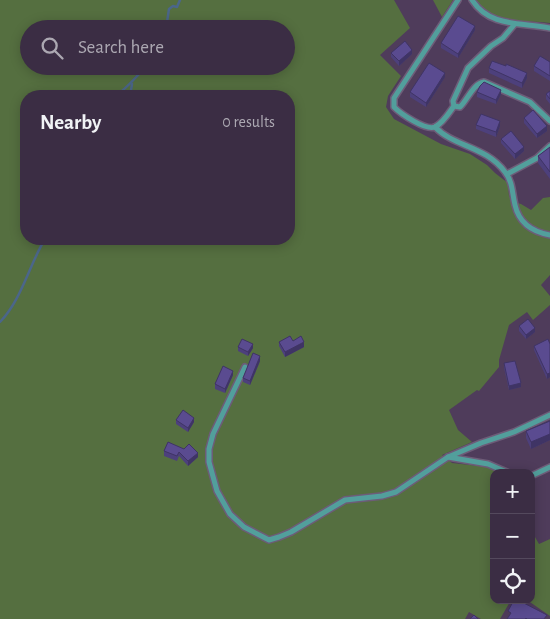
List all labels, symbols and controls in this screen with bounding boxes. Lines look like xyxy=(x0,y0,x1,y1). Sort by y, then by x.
search box xyxy=(20,20,295,75)
icon: search xyxy=(38,34,66,62)
text: Search here xyxy=(78,38,164,57)
text: Nearby xyxy=(40,112,101,133)
text: 0 results xyxy=(222,114,275,130)
map controls xyxy=(490,469,535,604)
button: + xyxy=(490,469,535,514)
button: − xyxy=(490,514,535,559)
button: locate xyxy=(490,559,535,604)

